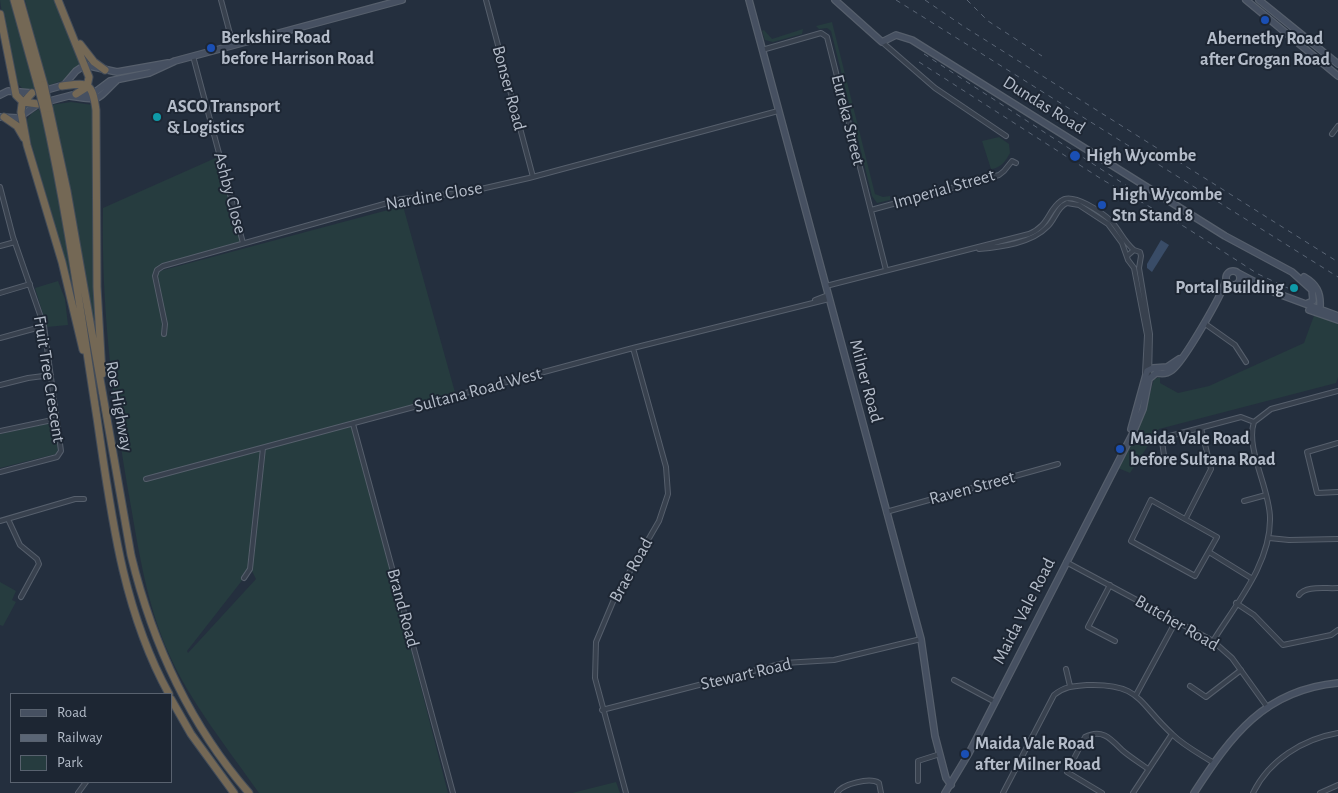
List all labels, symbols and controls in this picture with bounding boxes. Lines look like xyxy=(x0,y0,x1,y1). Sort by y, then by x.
marker: Abernethy Road after Grogan Road xyxy=(1259,14,1271,26)
place label: Berkshire Road before Harrison Road xyxy=(221,27,374,70)
place label: Abernethy Road after Grogan Road xyxy=(1200,28,1330,70)
marker: Berkshire Road before Harrison Road xyxy=(205,42,217,54)
street label: Bonser Road xyxy=(487,43,531,133)
street label: Dundas Road xyxy=(999,71,1089,139)
street label: Eureka Street xyxy=(826,72,870,168)
place label: ASCO Transport & Logistics xyxy=(167,96,280,138)
marker: ASCO Transport & Logistics xyxy=(151,111,163,123)
place label: High Wycombe xyxy=(1086,145,1196,167)
marker: High Wycombe xyxy=(1068,149,1082,163)
street label: Ashby Close xyxy=(209,150,251,236)
street label: Imperial Street xyxy=(891,164,997,214)
street label: Nardine Close xyxy=(384,177,484,215)
place label: High Wycombe Stn Stand 8 xyxy=(1112,184,1222,226)
marker: High Wycombe Stn Stand 8 xyxy=(1096,199,1108,211)
place label: Portal Building xyxy=(1175,277,1284,299)
marker: Portal Building xyxy=(1288,282,1300,294)
street label: Fruit Tree Crescent xyxy=(28,314,70,444)
street label: Milner Road xyxy=(845,337,887,425)
street label: Roe Highway xyxy=(100,359,138,453)
street label: Sultana Road West xyxy=(412,363,544,417)
place label: Maida Vale Road before Sultana Road xyxy=(1130,428,1276,470)
marker: Maida Vale Road before Sultana Road xyxy=(1114,443,1126,455)
street label: Raven Street xyxy=(927,466,1017,510)
street label: Brae Road xyxy=(604,534,658,606)
street label: Maida Vale Road xyxy=(988,554,1060,668)
street label: Brand Road xyxy=(382,566,424,650)
street label: Butcher Road xyxy=(1131,590,1223,656)
street label: Stewart Road xyxy=(698,653,794,695)
legend xyxy=(10,693,172,783)
text: Road xyxy=(57,705,87,720)
text: Railway xyxy=(57,730,102,745)
place label: Maida Vale Road after Milner Road xyxy=(975,733,1101,776)
marker: Maida Vale Road after Milner Road xyxy=(959,748,971,760)
text: Park xyxy=(57,755,83,770)

